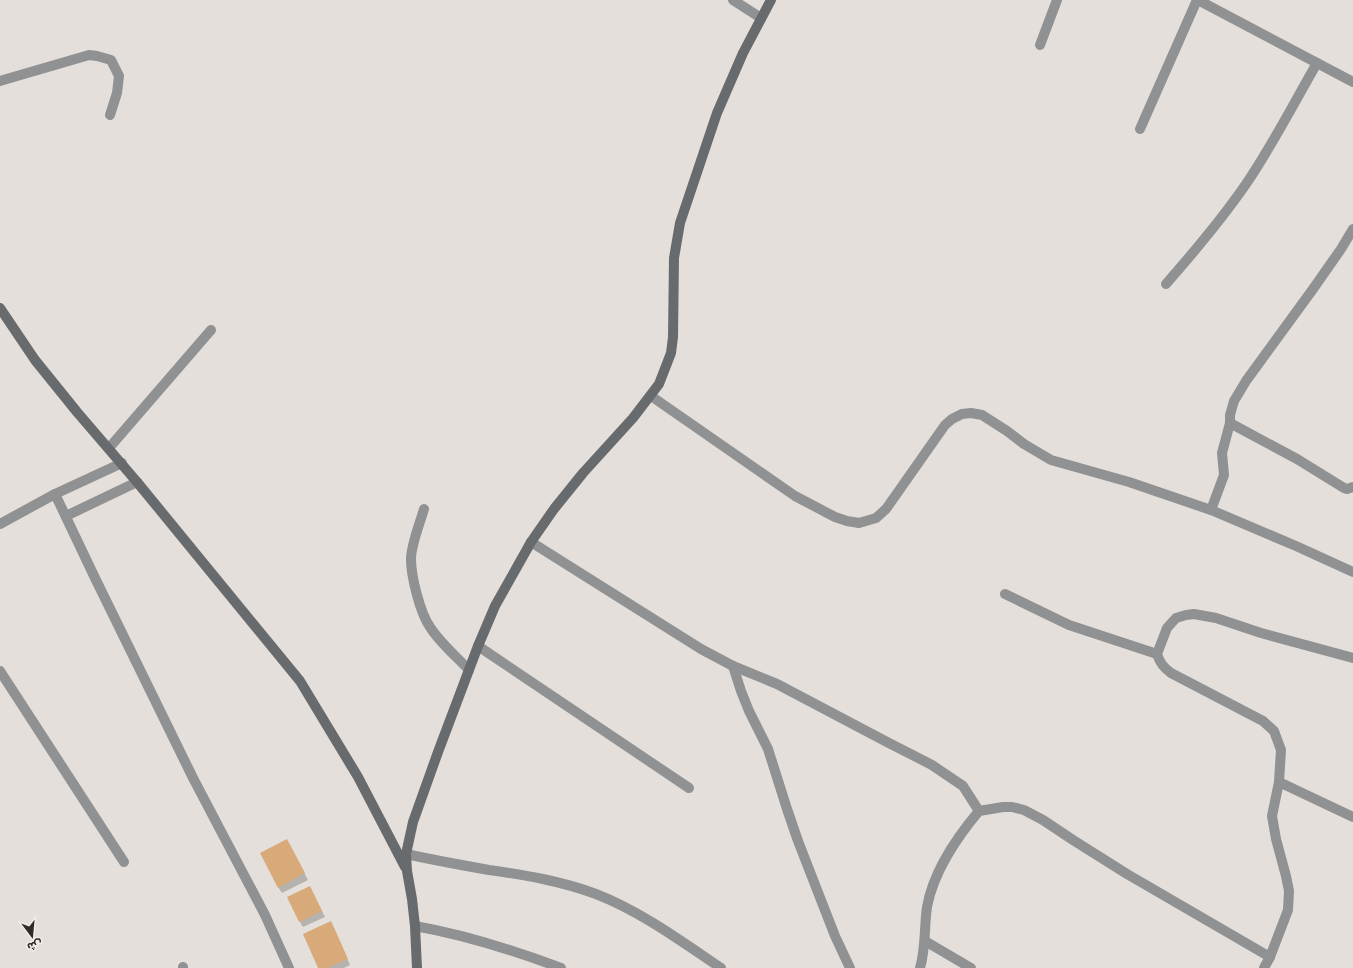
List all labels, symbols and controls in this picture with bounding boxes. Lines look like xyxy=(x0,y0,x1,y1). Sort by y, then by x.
north arrow xyxy=(12,916,52,956)
text: ش xyxy=(26,937,44,954)

